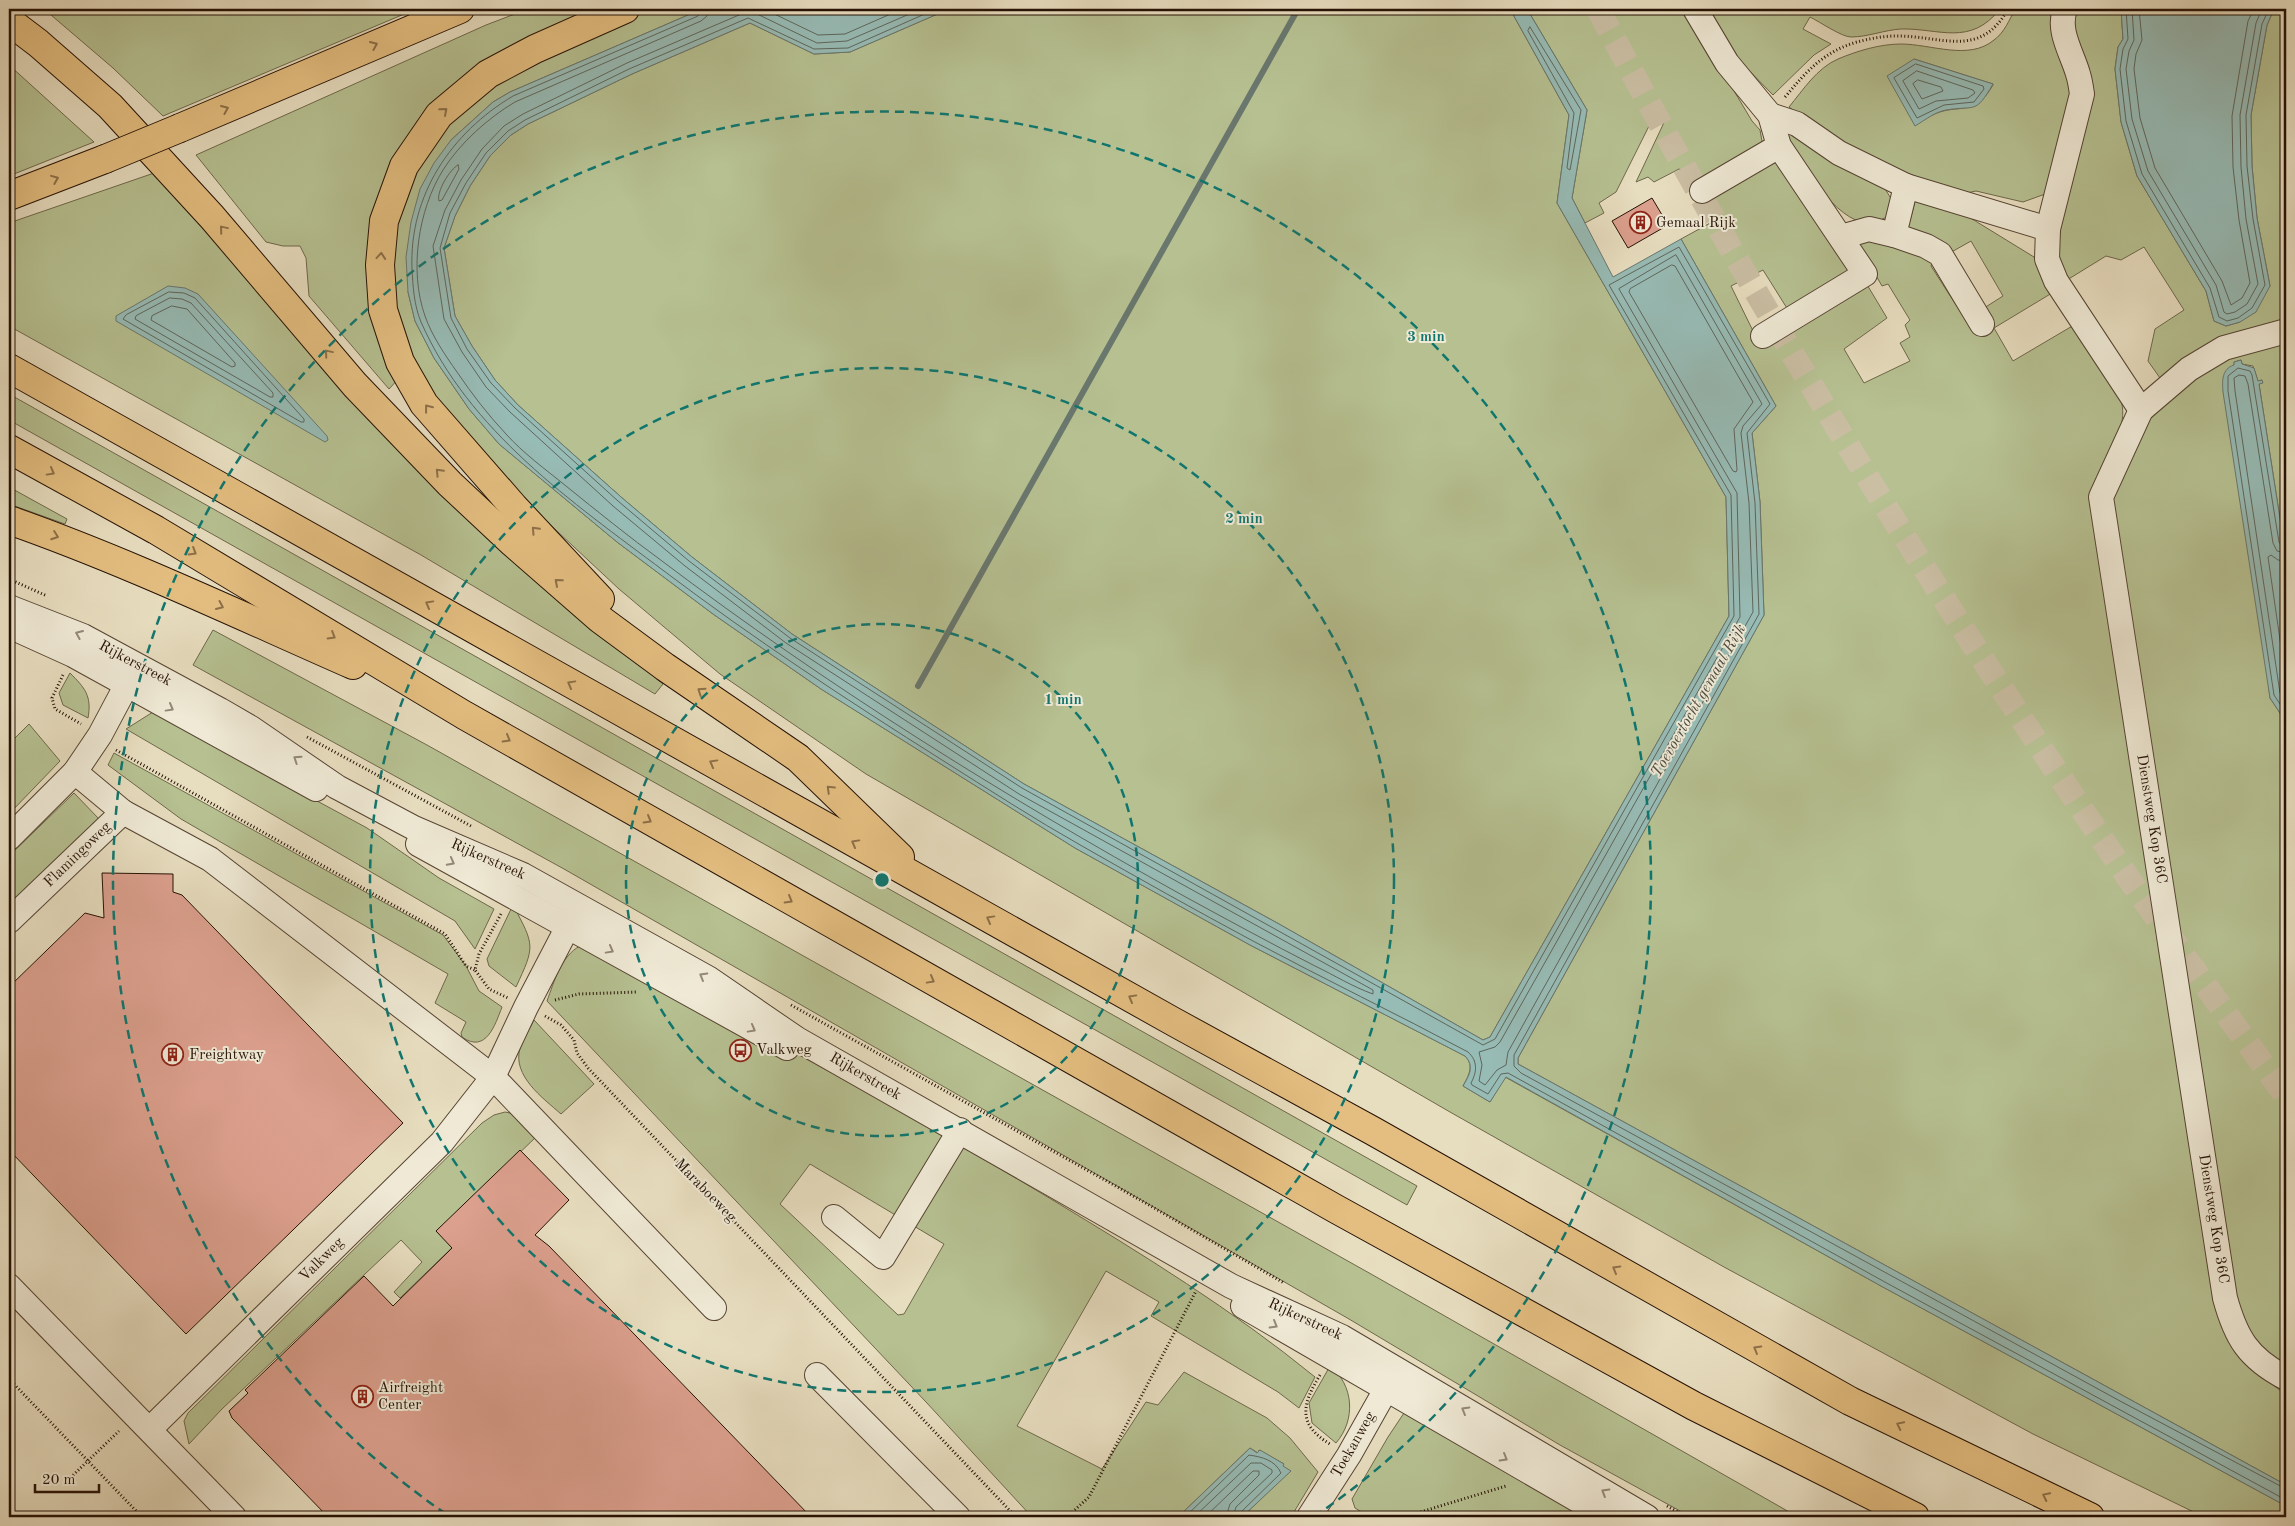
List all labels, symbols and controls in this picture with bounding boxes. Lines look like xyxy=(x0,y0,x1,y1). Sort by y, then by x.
one-way arrow xyxy=(369,40,378,51)
one-way arrow xyxy=(220,104,228,114)
one-way arrow xyxy=(439,107,448,116)
one-way arrow xyxy=(50,175,58,185)
building icon: Gemaal Rijk xyxy=(1628,211,1652,235)
place label: Gemaal Rijk xyxy=(1656,216,1736,231)
one-way arrow xyxy=(220,226,229,235)
one-way arrow xyxy=(375,252,386,260)
text: 3 min xyxy=(1407,330,1445,345)
one-way arrow xyxy=(325,350,334,359)
one-way arrow xyxy=(425,404,434,414)
one-way arrow xyxy=(46,466,55,476)
one-way arrow xyxy=(436,469,445,478)
text: 2 min xyxy=(1225,512,1263,527)
one-way arrow xyxy=(532,526,541,535)
one-way arrow xyxy=(50,530,58,540)
one-way arrow xyxy=(187,546,196,556)
one-way arrow xyxy=(555,579,564,588)
one-way arrow xyxy=(215,600,224,611)
one-way arrow xyxy=(426,600,435,610)
water label: Toevoertocht gemaal Rijk xyxy=(1649,622,1749,780)
one-way arrow xyxy=(327,629,336,639)
one-way arrow xyxy=(75,630,84,641)
street label: Rijkerstreek xyxy=(96,639,174,689)
one-way arrow xyxy=(568,680,577,690)
one-way arrow xyxy=(697,688,706,697)
text: 1 min xyxy=(1044,693,1082,708)
one-way arrow xyxy=(165,702,174,712)
one-way arrow xyxy=(501,733,510,743)
street label: Dienstweg Kop 36C xyxy=(2133,753,2169,885)
one-way arrow xyxy=(293,756,303,765)
one-way arrow xyxy=(709,760,718,770)
one-way arrow xyxy=(827,786,836,795)
one-way arrow xyxy=(643,813,652,823)
street label: Flamingoweg xyxy=(42,819,114,891)
street label: Rijkerstreek xyxy=(448,837,528,883)
one-way arrow xyxy=(851,839,860,849)
one-way arrow xyxy=(445,856,454,866)
centre of rings xyxy=(873,871,891,889)
one-way arrow xyxy=(784,894,793,904)
one-way arrow xyxy=(986,915,995,925)
one-way arrow xyxy=(605,944,614,954)
one-way arrow xyxy=(700,972,709,982)
one-way arrow xyxy=(925,974,934,984)
one-way arrow xyxy=(1128,995,1137,1005)
one-way arrow xyxy=(747,1023,756,1033)
bus stop icon: Valkweg xyxy=(728,1038,752,1062)
building icon: Freightway xyxy=(161,1043,185,1067)
place label: Valkweg xyxy=(756,1043,812,1058)
place label: Freightway xyxy=(189,1048,264,1063)
street label: Rijkerstreek xyxy=(827,1051,904,1104)
street label: Dienstweg Kop 36C xyxy=(2195,1153,2231,1285)
street label: Maraboeweg xyxy=(671,1156,739,1226)
street label: Valkweg xyxy=(297,1235,347,1285)
one-way arrow xyxy=(1612,1265,1621,1275)
street label: Rijkerstreek xyxy=(1266,1296,1345,1344)
one-way arrow xyxy=(1269,1318,1278,1328)
one-way arrow xyxy=(1753,1345,1762,1355)
place label: Airfreight Center xyxy=(378,1381,443,1413)
building icon: Airfreight Center xyxy=(350,1385,374,1409)
one-way arrow xyxy=(1461,1406,1470,1416)
street label: Toekanweg xyxy=(1329,1410,1379,1480)
one-way arrow xyxy=(1896,1421,1905,1432)
one-way arrow xyxy=(1498,1452,1507,1462)
scale bar xyxy=(35,1461,99,1493)
text: 20 m xyxy=(42,1473,76,1488)
one-way arrow xyxy=(1601,1489,1610,1499)
one-way arrow xyxy=(2043,1492,2052,1502)

